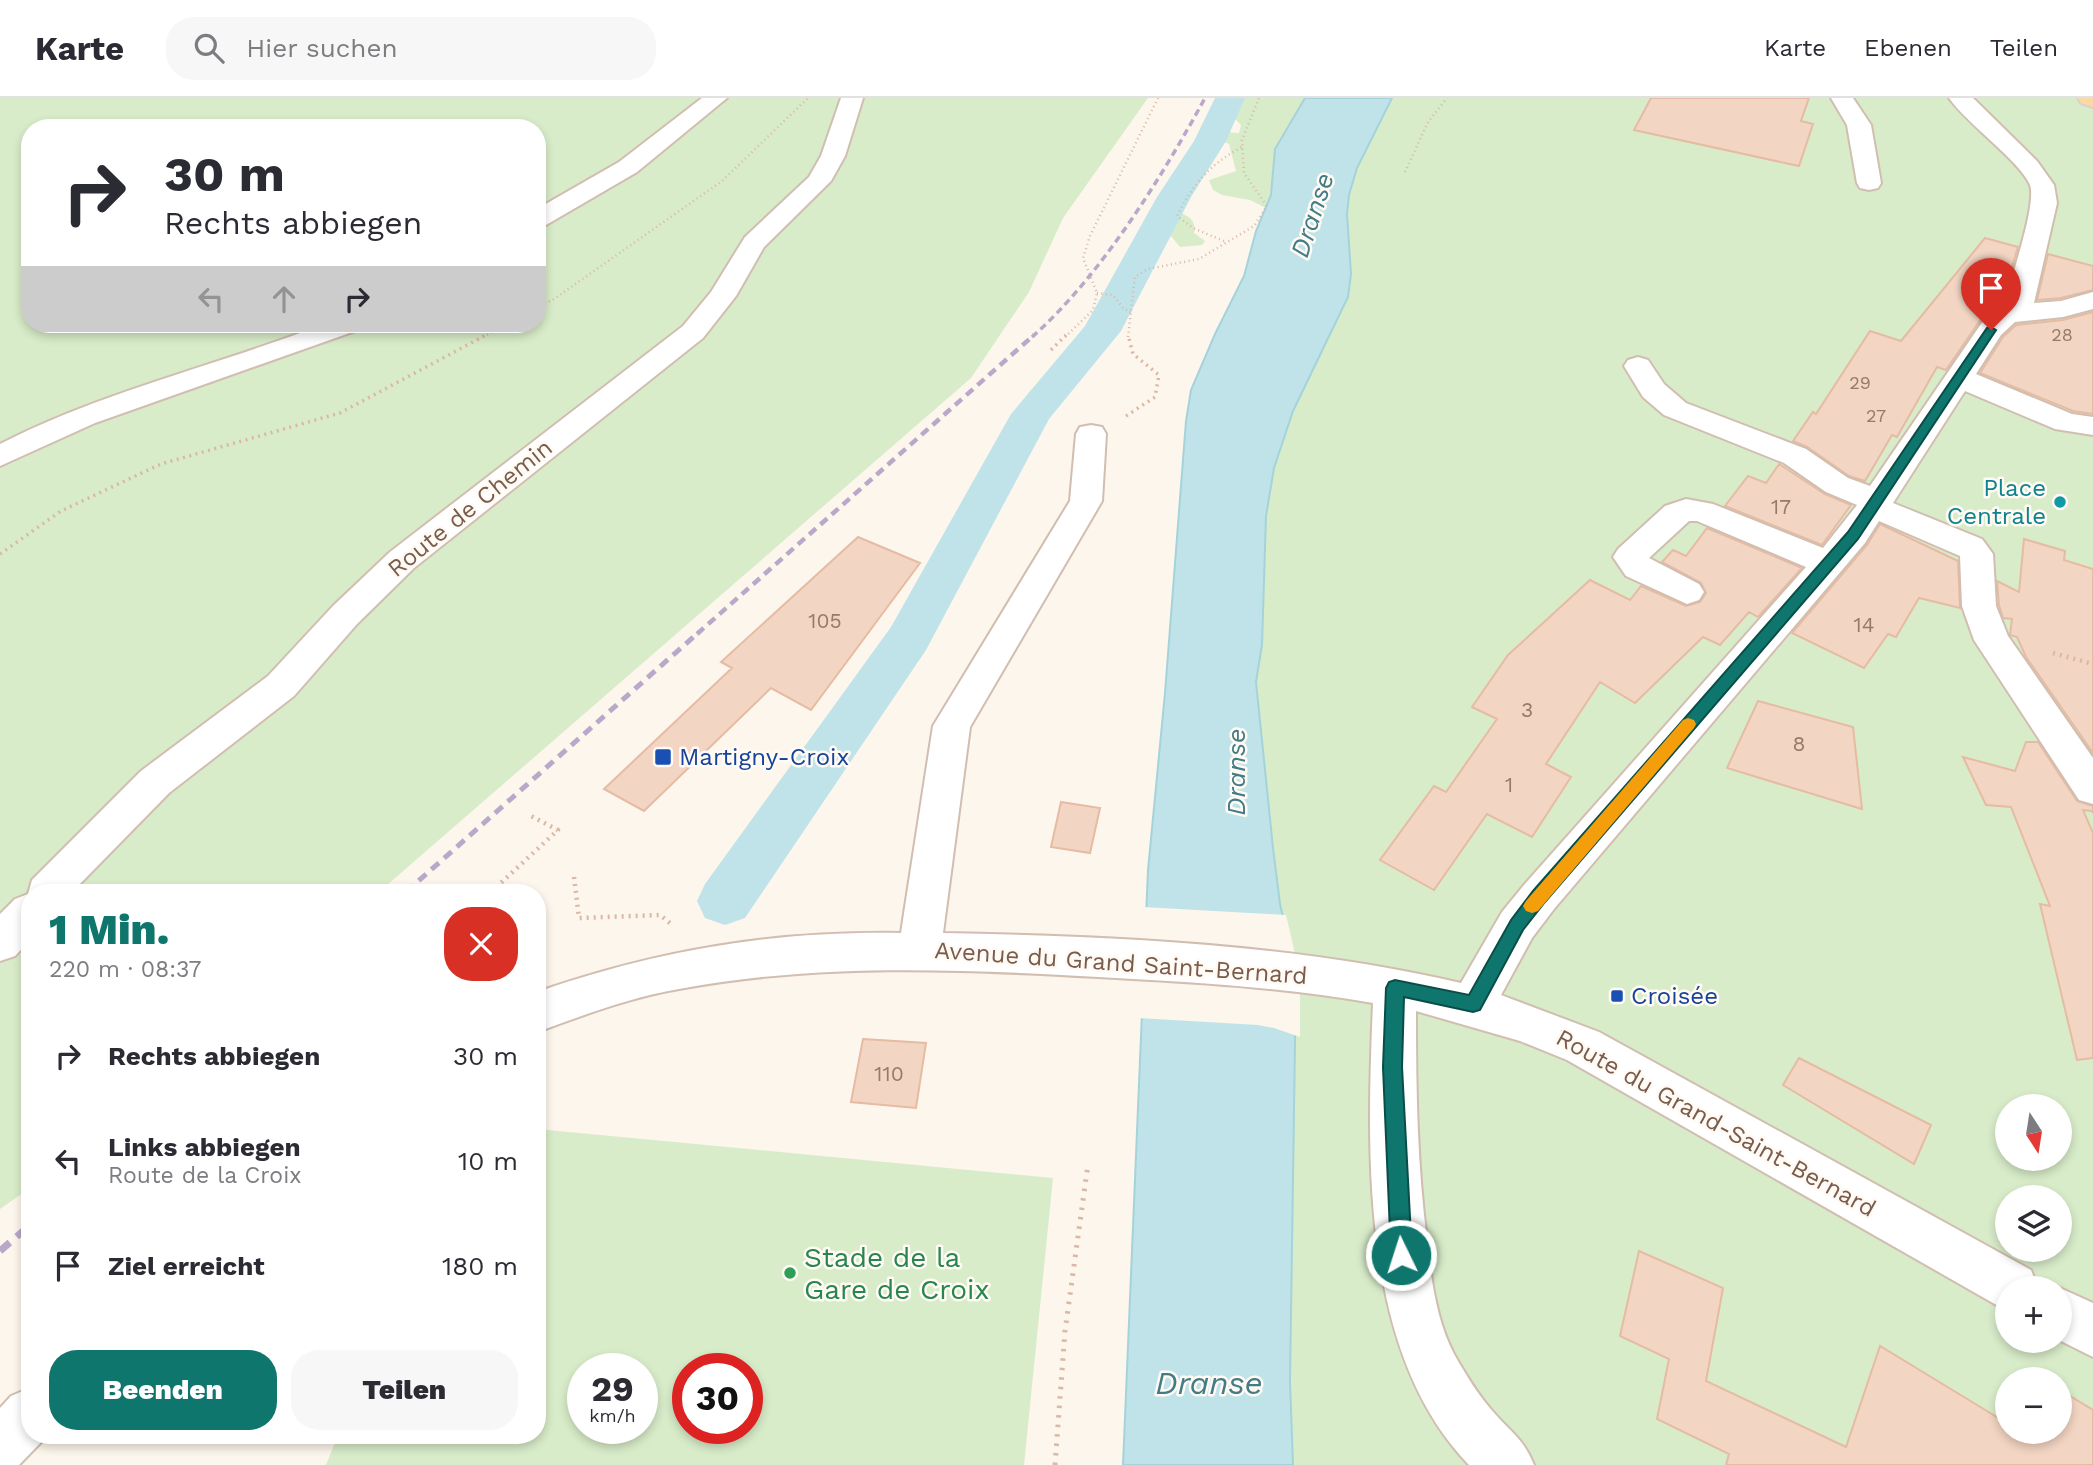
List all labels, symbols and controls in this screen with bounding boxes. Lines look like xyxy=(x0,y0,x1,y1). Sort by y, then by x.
search box xyxy=(166,17,656,80)
text: Karte xyxy=(35,29,124,68)
icon: search xyxy=(190,29,228,67)
text: Hier suchen xyxy=(246,33,398,63)
text: Karte xyxy=(1764,34,1826,62)
text: Ebenen xyxy=(1864,34,1952,62)
text: Teilen xyxy=(1990,34,2058,62)
text: 30 m xyxy=(164,145,285,203)
icon: right xyxy=(49,147,140,238)
water label: Dranse xyxy=(1284,169,1340,261)
text: Rechts abbiegen xyxy=(164,204,422,242)
pin xyxy=(1961,258,2021,330)
icon: arrive xyxy=(1972,269,2010,307)
icon: left xyxy=(192,280,230,318)
icon: ahead xyxy=(265,280,303,318)
icon: right xyxy=(338,280,376,318)
house number: 28 xyxy=(2051,324,2073,345)
house number: 29 xyxy=(1849,372,1871,393)
house number: 27 xyxy=(1866,405,1886,426)
street label: Route de Chemin xyxy=(382,433,558,583)
place label: Place Centrale xyxy=(1947,474,2046,530)
house number: 17 xyxy=(1771,494,1791,519)
marker: Place Centrale xyxy=(2052,494,2068,510)
house number: 105 xyxy=(808,608,842,633)
house number: 14 xyxy=(1853,612,1875,637)
house number: 3 xyxy=(1521,697,1533,722)
water label: Dranse xyxy=(1221,728,1251,816)
house number: 8 xyxy=(1793,731,1805,756)
place label: Martigny-Croix xyxy=(679,743,849,771)
marker: Martigny-Croix xyxy=(653,747,673,767)
house number: 1 xyxy=(1505,772,1513,797)
text: 1 Min. xyxy=(49,905,169,954)
button: close xyxy=(444,907,518,981)
street label: Avenue du Grand Saint-Bernard xyxy=(934,936,1308,990)
text: 220 m · 08:37 xyxy=(49,956,201,983)
place label: Croisée xyxy=(1631,982,1718,1010)
marker: Croisée xyxy=(1609,988,1625,1004)
street label: Route du Grand-Saint-Bernard xyxy=(1551,1023,1881,1223)
icon: right xyxy=(49,1037,87,1075)
text: Rechts abbiegen xyxy=(108,1041,320,1071)
text: 30 m xyxy=(453,1041,518,1071)
house number: 110 xyxy=(874,1061,904,1086)
north arrow xyxy=(1995,1094,2072,1171)
map controls xyxy=(1995,1094,2072,1444)
text: Links abbiegen xyxy=(108,1132,301,1162)
icon: left xyxy=(49,1142,87,1180)
text: 10 m xyxy=(458,1146,518,1176)
text: Route de la Croix xyxy=(108,1162,302,1189)
button: layers xyxy=(1995,1185,2072,1262)
position arrow xyxy=(1364,1218,1438,1292)
place label: Stade de la Gare de Croix xyxy=(804,1241,989,1306)
icon: arrive xyxy=(49,1247,87,1285)
text: Ziel erreicht xyxy=(108,1251,265,1281)
text: 180 m xyxy=(442,1251,518,1281)
marker: Stade de la Gare de Croix xyxy=(782,1265,798,1281)
button: + xyxy=(1995,1276,2072,1353)
button: Beenden xyxy=(49,1350,277,1430)
button: Teilen xyxy=(291,1350,518,1430)
speed limit sign: 30 xyxy=(672,1353,763,1444)
water label: Dranse xyxy=(1155,1364,1263,1402)
button: − xyxy=(1995,1367,2072,1444)
text: 29 xyxy=(591,1368,634,1410)
text: km/h xyxy=(589,1405,636,1426)

